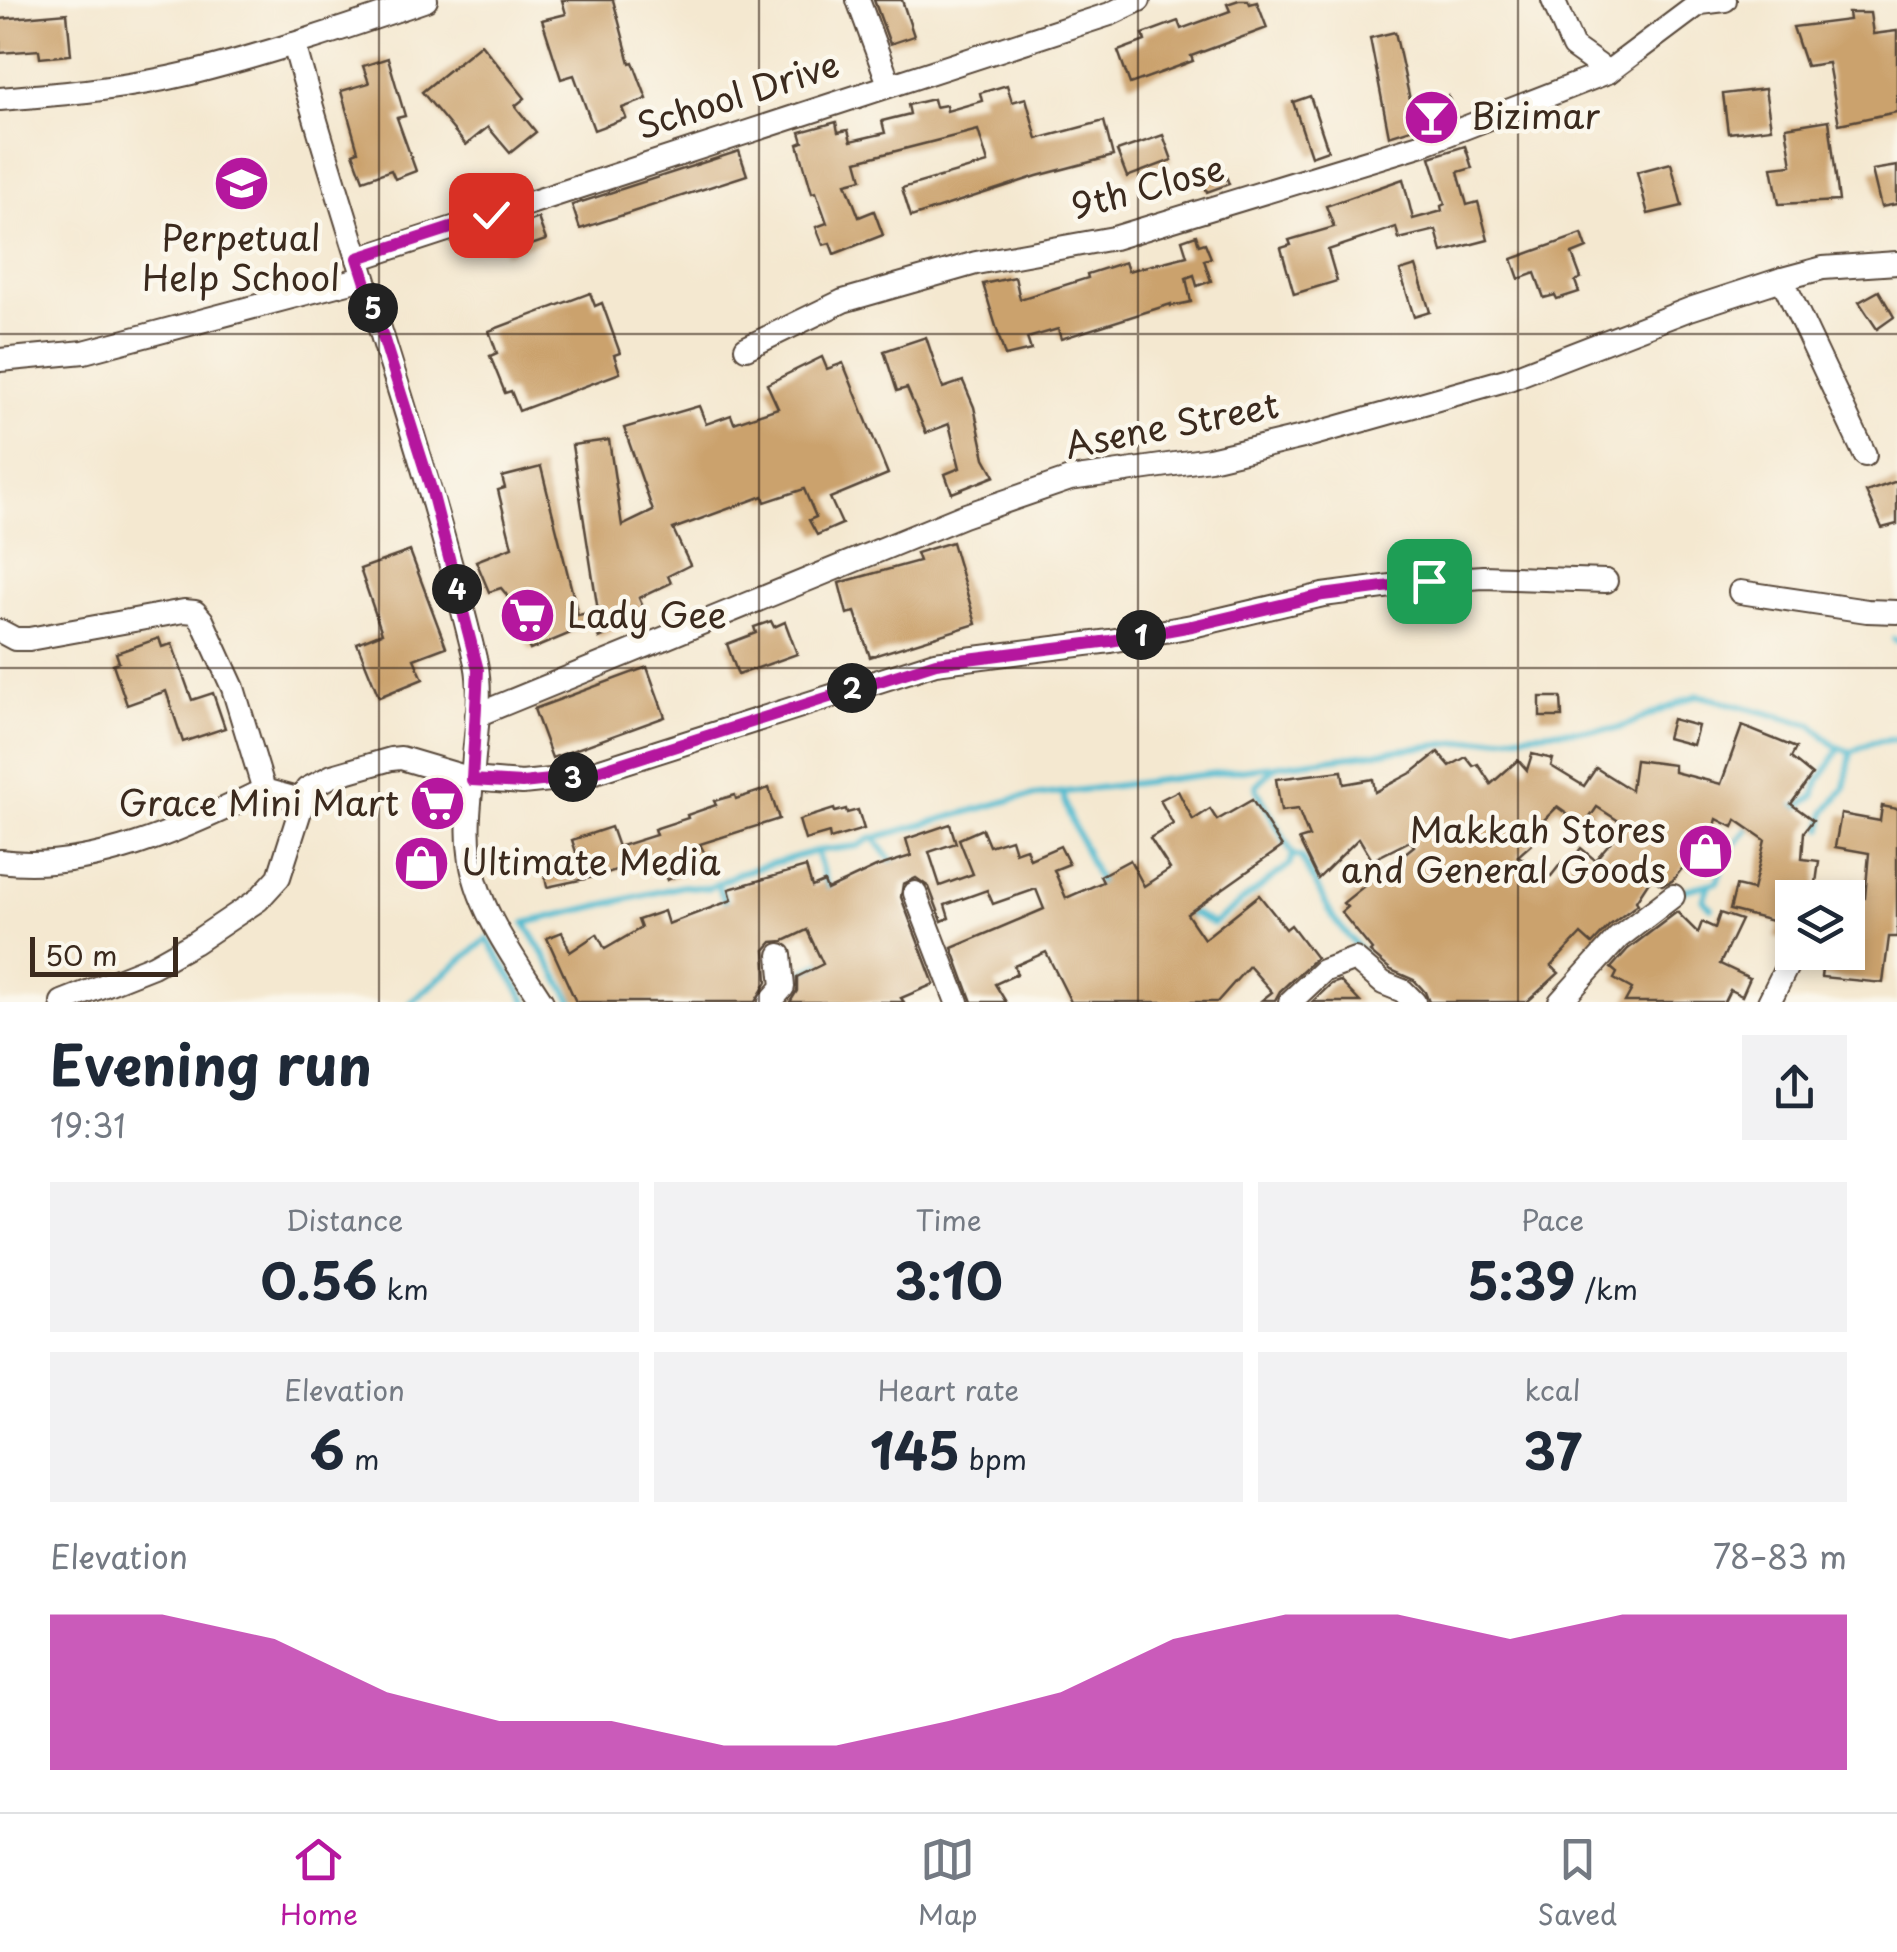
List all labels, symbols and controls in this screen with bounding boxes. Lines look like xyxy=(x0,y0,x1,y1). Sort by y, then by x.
street label: School Drive xyxy=(629,36,845,151)
bar icon: Bizimar xyxy=(1402,87,1462,147)
place label: Bizimar xyxy=(1471,88,1600,141)
street label: 9th Close xyxy=(1065,140,1230,231)
school or university icon: Perpetual Help School xyxy=(211,153,271,213)
pin xyxy=(449,173,534,258)
icon: check xyxy=(464,188,519,243)
place label: Perpetual Help School xyxy=(142,210,340,303)
pin: 5 xyxy=(348,283,398,333)
text: 5 xyxy=(364,286,382,329)
street label: Asene Street xyxy=(1060,377,1283,470)
pin xyxy=(1387,539,1472,624)
icon: arrive xyxy=(1402,554,1457,609)
pin: 4 xyxy=(432,564,482,614)
text: 4 xyxy=(447,567,467,610)
supermarket icon: Lady Gee xyxy=(498,586,558,646)
place label: Lady Gee xyxy=(567,587,727,640)
pin: 1 xyxy=(1116,610,1166,660)
text: 1 xyxy=(1134,613,1148,656)
pin: 2 xyxy=(827,663,877,713)
text: 2 xyxy=(842,666,862,709)
pin: 3 xyxy=(548,752,598,802)
text: 3 xyxy=(564,755,582,798)
supermarket icon: Grace Mini Mart xyxy=(408,774,468,834)
place label: Grace Mini Mart xyxy=(119,775,399,828)
place label: Makkah Stores and General Goods xyxy=(1341,802,1666,895)
shop icon: Makkah Stores and General Goods xyxy=(1675,821,1735,881)
shop icon: Ultimate Media xyxy=(392,833,452,893)
place label: Ultimate Media xyxy=(461,834,721,887)
map controls xyxy=(1775,880,1865,970)
button: layers xyxy=(1775,880,1865,970)
scale bar xyxy=(30,932,178,976)
text: 50 m xyxy=(45,933,118,976)
text: Evening run xyxy=(50,1022,372,1105)
button: share xyxy=(1742,1035,1847,1140)
text: 19:31 xyxy=(50,1101,126,1149)
text: Distance xyxy=(286,1198,403,1241)
text: Time xyxy=(915,1198,982,1241)
text: Pace xyxy=(1521,1198,1584,1241)
text: 0.56 xyxy=(260,1241,377,1317)
text: 3:10 xyxy=(894,1241,1003,1317)
text: 5:39 xyxy=(1467,1241,1575,1317)
text: km xyxy=(377,1267,429,1310)
text: /km xyxy=(1575,1267,1638,1310)
text: Elevation xyxy=(284,1368,405,1411)
text: Heart rate xyxy=(878,1368,1019,1411)
text: kcal xyxy=(1525,1368,1580,1411)
text: 6 xyxy=(310,1411,345,1487)
text: 145 xyxy=(870,1411,960,1487)
text: 37 xyxy=(1523,1411,1582,1487)
text: m xyxy=(345,1437,379,1480)
text: bpm xyxy=(960,1437,1027,1480)
text: Elevation xyxy=(50,1532,188,1580)
text: 78–83 m xyxy=(1713,1532,1847,1580)
tab: Home xyxy=(280,1832,358,1935)
tab: Map xyxy=(918,1832,978,1935)
tab: Saved xyxy=(1538,1832,1617,1935)

